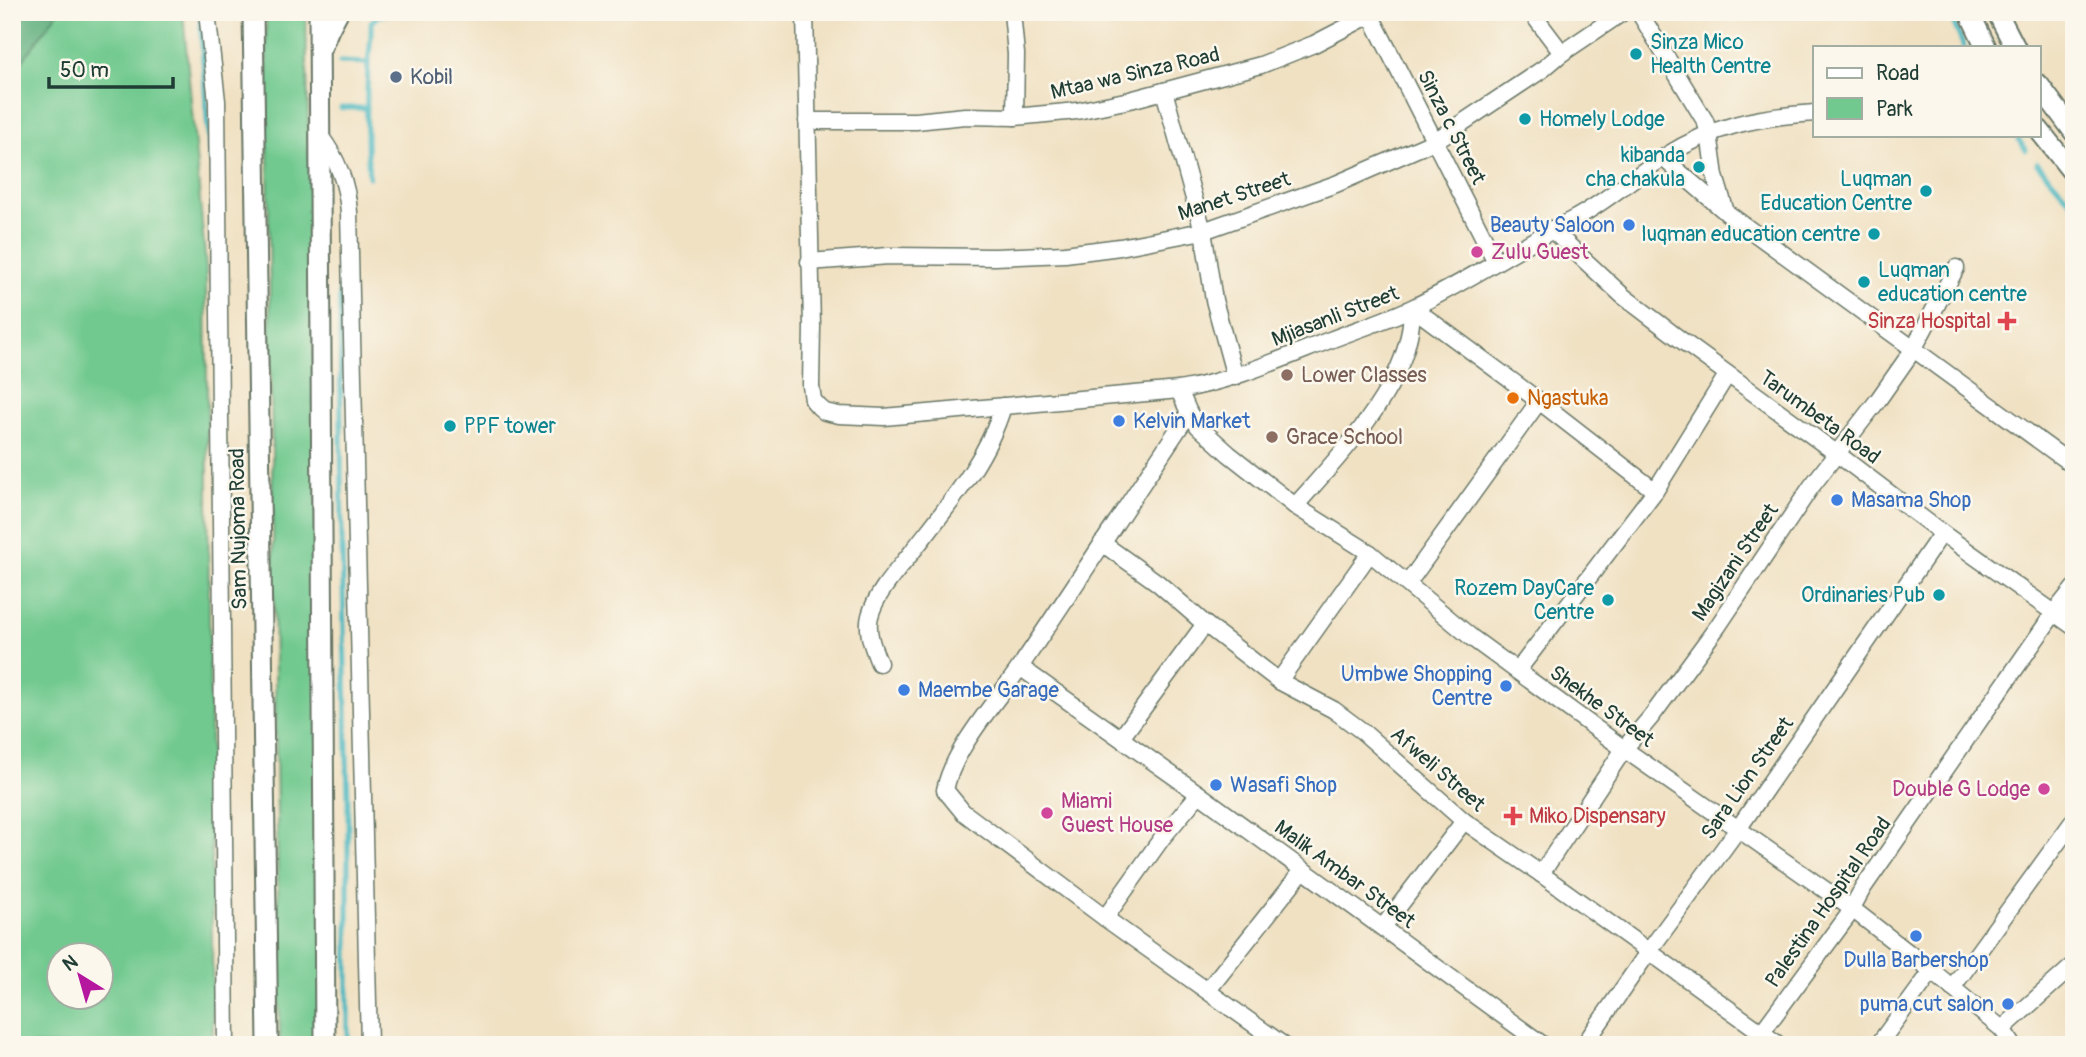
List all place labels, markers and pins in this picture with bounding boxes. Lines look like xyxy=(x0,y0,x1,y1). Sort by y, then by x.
place label: Sinza Mico Health Centre xyxy=(1650,29,1772,80)
marker: Sinza Mico Health Centre xyxy=(1628,46,1644,62)
place label: Kobil xyxy=(410,64,453,91)
marker: Kobil xyxy=(388,69,404,85)
place label: Homely Lodge xyxy=(1539,106,1665,133)
marker: Homely Lodge xyxy=(1517,111,1533,127)
place label: kibanda cha chakula xyxy=(1586,142,1685,193)
marker: kibanda cha chakula xyxy=(1691,159,1707,175)
place label: Luqman Education Centre xyxy=(1760,166,1913,217)
marker: Luqman Education Centre xyxy=(1918,183,1934,199)
place label: Beauty Saloon xyxy=(1490,212,1615,239)
marker: Beauty Saloon xyxy=(1621,217,1637,233)
place label: luqman education centre xyxy=(1641,221,1861,248)
marker: luqman education centre xyxy=(1866,226,1882,242)
place label: Zulu Guest xyxy=(1491,239,1589,266)
marker: Zulu Guest xyxy=(1469,244,1485,260)
place label: Luqman education centre xyxy=(1878,257,2028,308)
marker: Luqman education centre xyxy=(1856,274,1872,290)
place label: Sinza Hospital xyxy=(1867,308,1991,335)
marker: Sinza Hospital xyxy=(1997,311,2017,331)
place label: Lower Classes xyxy=(1301,362,1427,389)
marker: Lower Classes xyxy=(1279,367,1295,383)
place label: Ngastuka xyxy=(1527,385,1608,412)
marker: Ngastuka xyxy=(1505,390,1521,406)
place label: Kelvin Market xyxy=(1133,408,1251,435)
place label: PPF tower xyxy=(464,413,556,440)
marker: Kelvin Market xyxy=(1111,413,1127,429)
marker: PPF tower xyxy=(442,418,458,434)
place label: Grace School xyxy=(1286,424,1403,451)
marker: Grace School xyxy=(1264,429,1280,445)
place label: Masama Shop xyxy=(1851,487,1972,514)
marker: Masama Shop xyxy=(1829,492,1845,508)
place label: Rozem DayCare Centre xyxy=(1454,575,1595,626)
place label: Ordinaries Pub xyxy=(1801,582,1925,609)
marker: Ordinaries Pub xyxy=(1931,587,1947,603)
marker: Rozem DayCare Centre xyxy=(1600,592,1616,608)
place label: Umbwe Shopping Centre xyxy=(1341,661,1493,712)
place label: Maembe Garage xyxy=(918,677,1059,704)
marker: Umbwe Shopping Centre xyxy=(1498,678,1514,694)
marker: Maembe Garage xyxy=(896,682,912,698)
place label: Wasafi Shop xyxy=(1230,772,1337,799)
place label: Double G Lodge xyxy=(1892,776,2031,803)
marker: Wasafi Shop xyxy=(1208,777,1224,793)
marker: Double G Lodge xyxy=(2036,781,2052,797)
place label: Miami Guest House xyxy=(1061,788,1174,839)
place label: Miko Dispensary xyxy=(1529,803,1666,830)
marker: Miami Guest House xyxy=(1039,805,1055,821)
marker: Miko Dispensary xyxy=(1503,806,1523,826)
marker: Dulla Barbershop xyxy=(1908,928,1924,944)
place label: Dulla Barbershop xyxy=(1843,947,1989,974)
place label: puma cut salon xyxy=(1860,991,1994,1018)
marker: puma cut salon xyxy=(2000,996,2016,1012)

